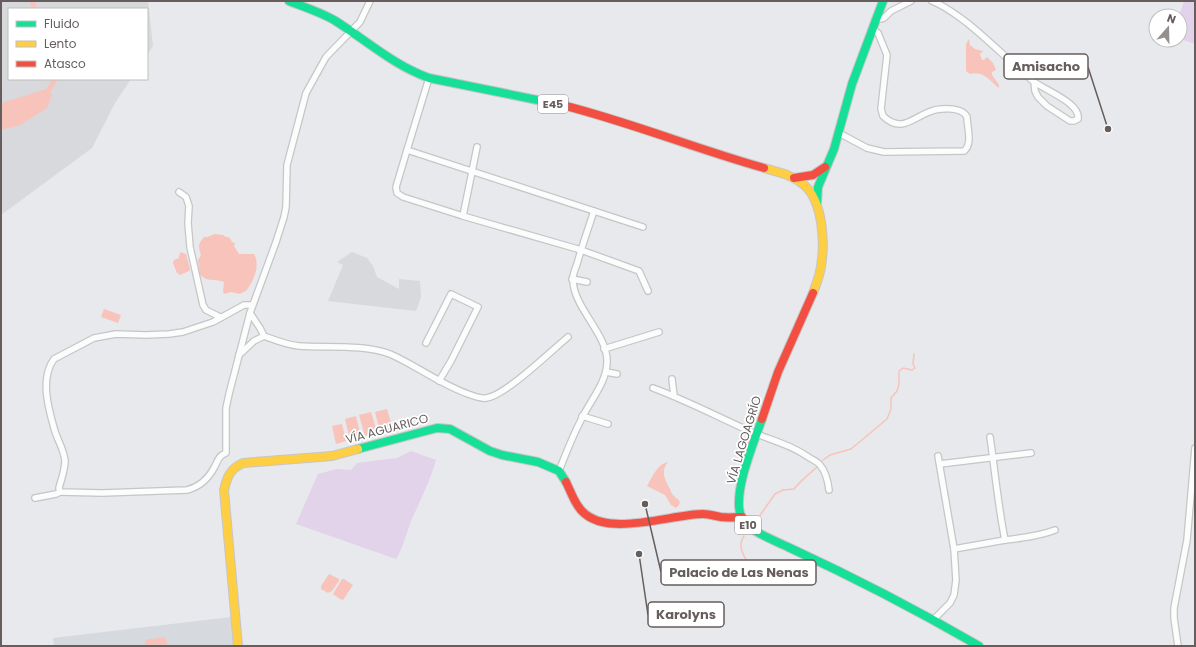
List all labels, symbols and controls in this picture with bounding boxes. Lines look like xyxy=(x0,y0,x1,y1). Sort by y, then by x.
legend xyxy=(8,8,148,80)
north arrow xyxy=(1148,8,1188,48)
text: N xyxy=(1165,10,1178,28)
text: Fluido xyxy=(44,15,80,32)
text: Lento xyxy=(44,35,77,52)
callout: Amisacho xyxy=(1004,54,1088,79)
text: Atasco xyxy=(44,55,86,72)
text: Amisacho xyxy=(1012,57,1080,76)
road number: E45 xyxy=(538,95,568,113)
street label: VÍA LAGOAGRÍO xyxy=(722,394,765,486)
street label: VÍA AGUARICO xyxy=(344,409,430,448)
road number: E10 xyxy=(735,516,761,534)
callout: Palacio de Las Nenas xyxy=(661,560,816,585)
text: Palacio de Las Nenas xyxy=(669,563,809,582)
callout: Karolyns xyxy=(648,602,724,627)
text: Karolyns xyxy=(656,605,716,624)

